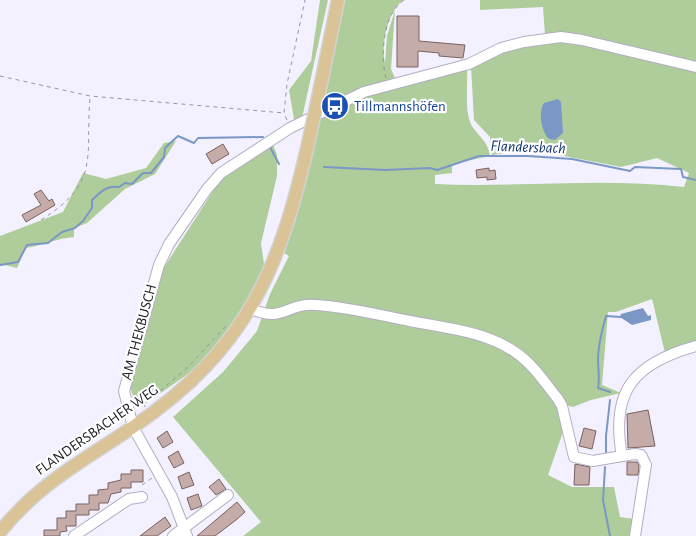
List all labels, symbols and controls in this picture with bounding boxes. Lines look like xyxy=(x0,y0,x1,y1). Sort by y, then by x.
bus stop icon: Tillmannshöfen xyxy=(320,91,350,121)
place label: Tillmannshöfen xyxy=(354,99,446,114)
water label: Flandersbach xyxy=(490,138,566,156)
street label: AM THEKBUSCH xyxy=(119,282,159,382)
street label: FLANDERSBACHER WEG xyxy=(33,382,161,478)

